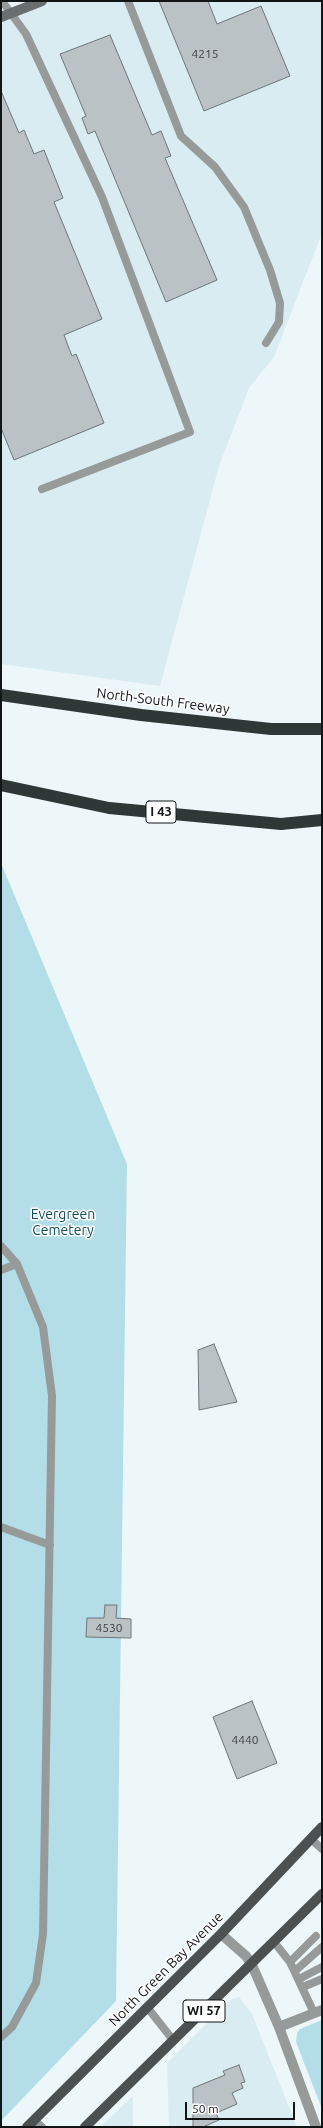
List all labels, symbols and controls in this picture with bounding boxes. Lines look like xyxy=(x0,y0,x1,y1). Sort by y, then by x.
house number: 4215 xyxy=(191,47,219,61)
street label: North-South Freeway xyxy=(96,685,230,717)
road number: I 43 xyxy=(146,801,176,823)
park label: Evergreen Cemetery xyxy=(31,1206,95,1238)
house number: 4530 xyxy=(95,1621,123,1635)
house number: 4440 xyxy=(231,1733,259,1747)
street label: North Green Bay Avenue xyxy=(105,1908,227,2030)
road number: WI 57 xyxy=(183,2000,225,2022)
scale bar xyxy=(187,2094,297,2120)
text: 50 m xyxy=(192,2102,219,2115)

